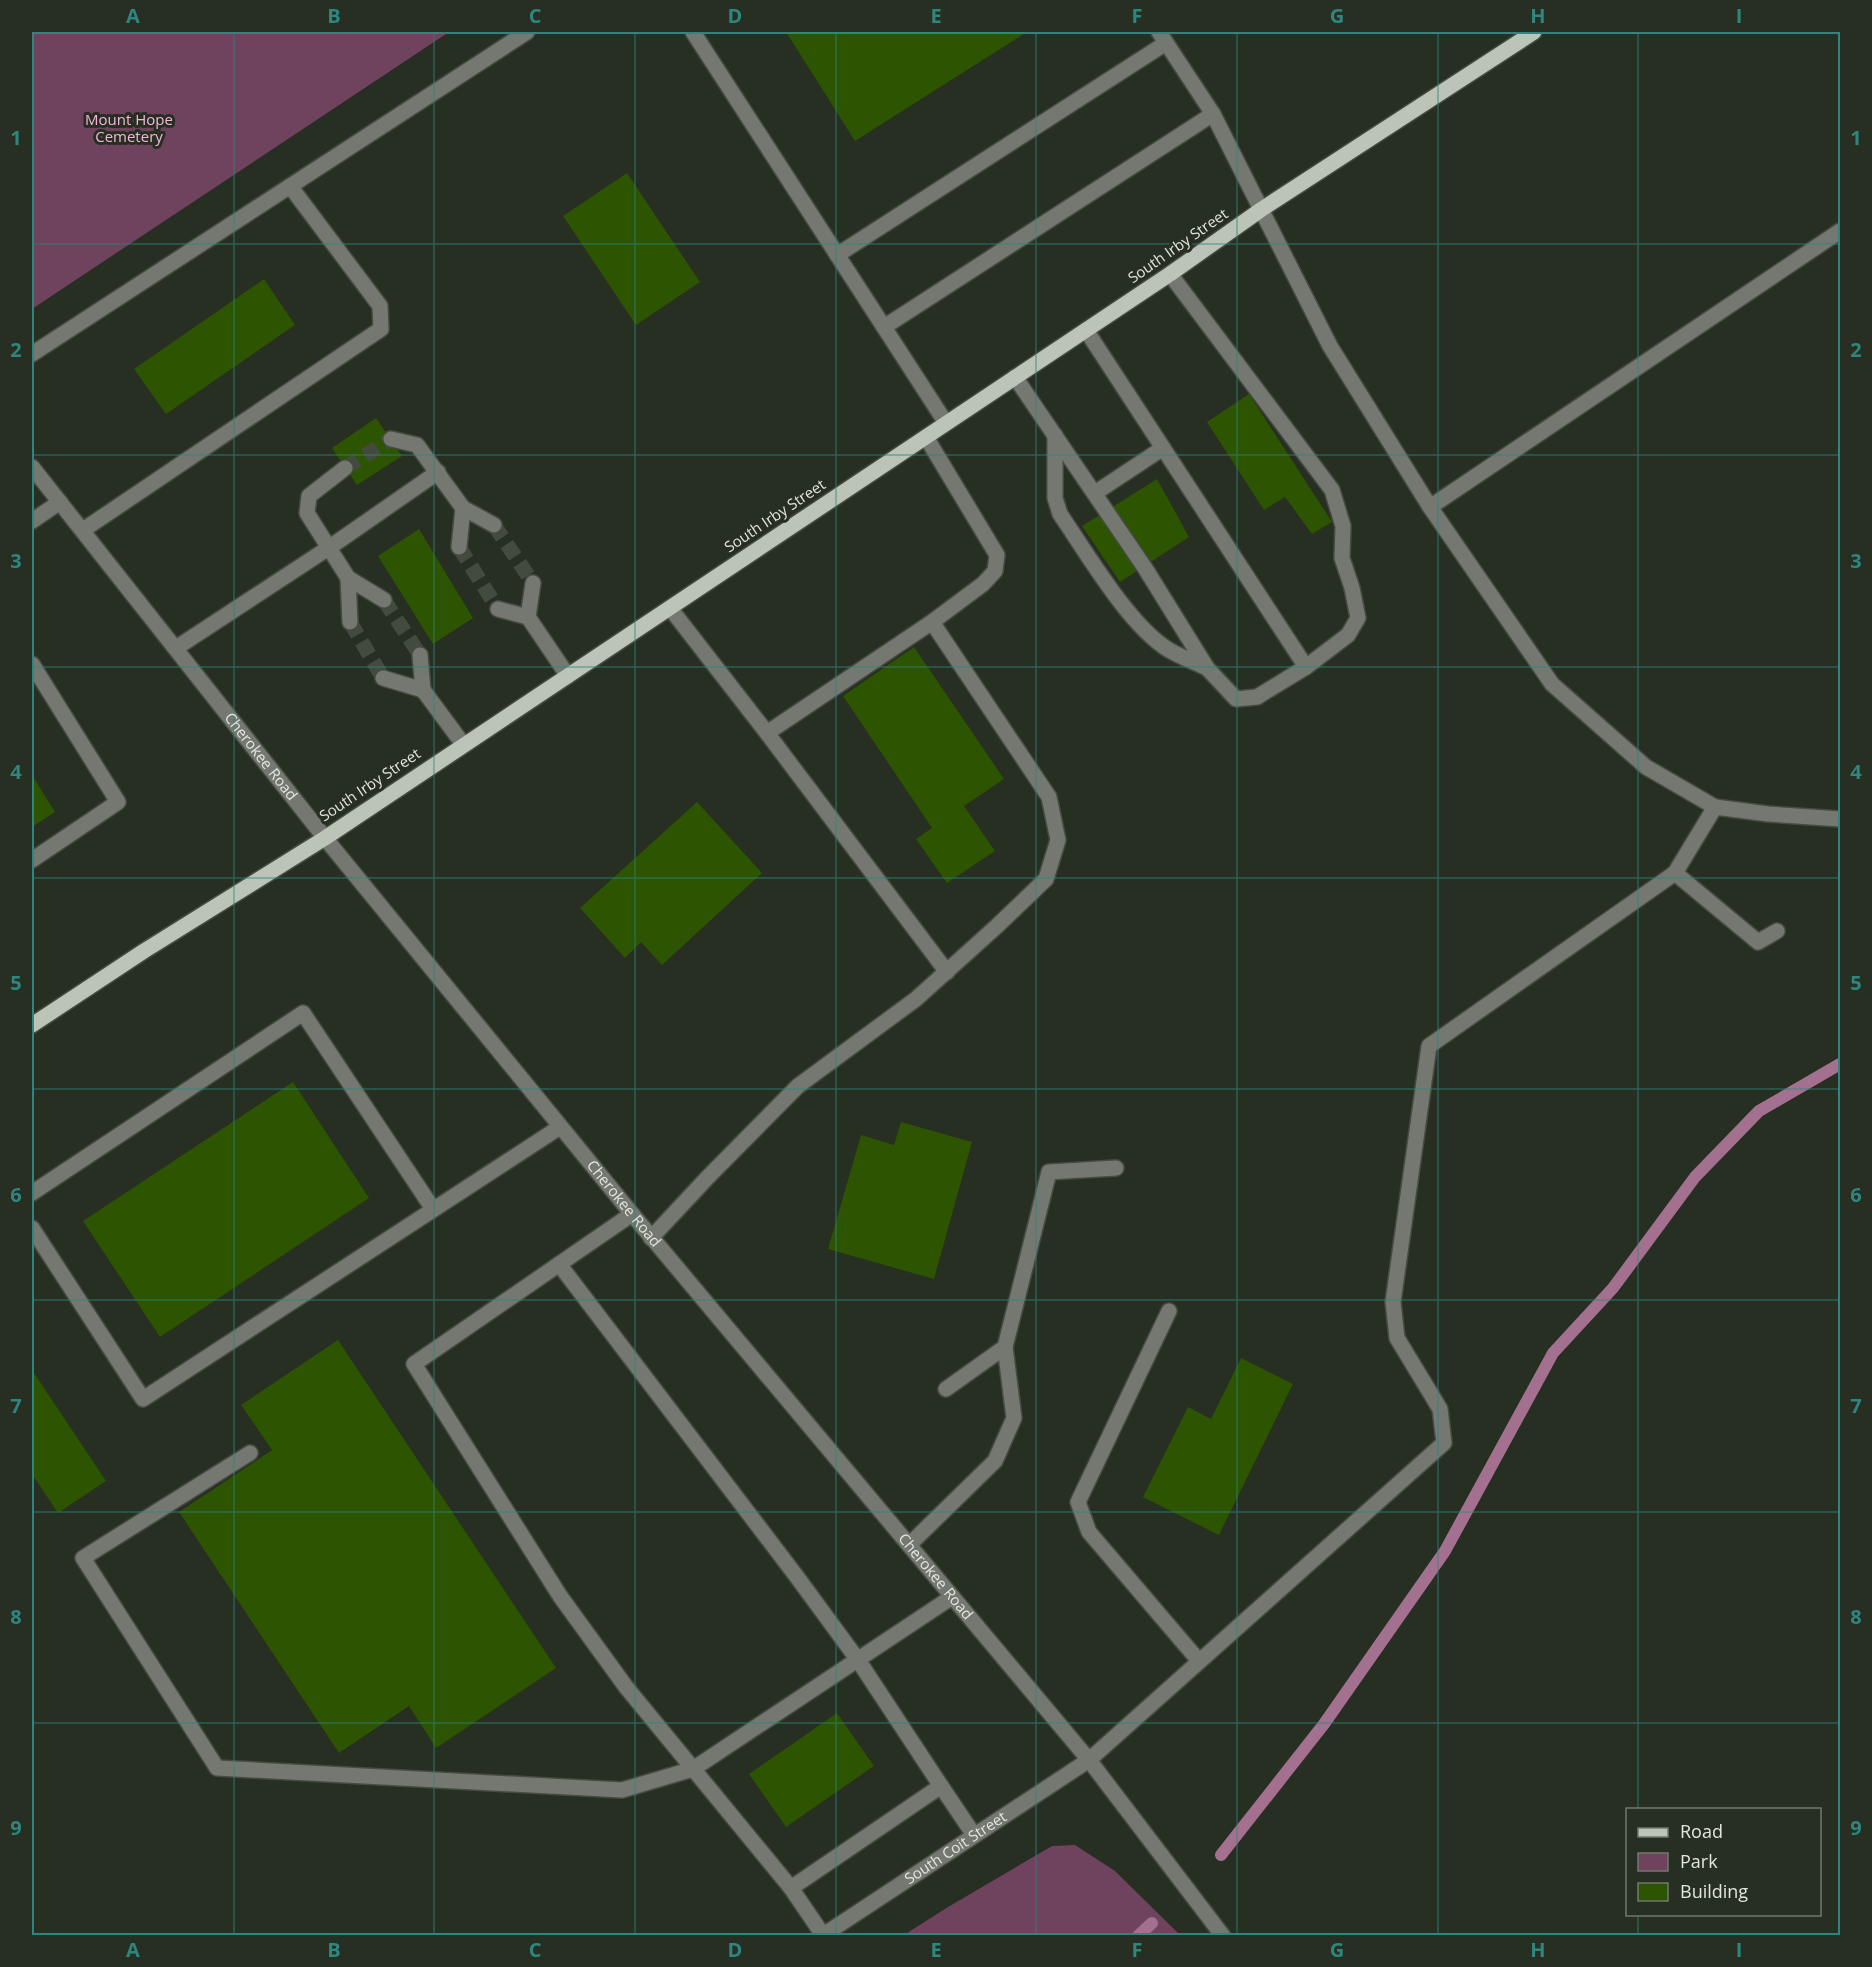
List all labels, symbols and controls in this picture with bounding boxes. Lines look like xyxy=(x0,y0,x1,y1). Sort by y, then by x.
text: A xyxy=(126,2,140,29)
text: B xyxy=(327,2,341,29)
text: C xyxy=(529,2,542,29)
text: D xyxy=(728,2,742,29)
text: E xyxy=(930,2,942,29)
text: F xyxy=(1132,2,1142,29)
text: G xyxy=(1330,2,1344,29)
text: H xyxy=(1530,2,1546,29)
text: I xyxy=(1736,2,1742,29)
park label: Mount Hope Cemetery xyxy=(85,109,173,146)
text: 1 xyxy=(10,124,22,151)
text: 1 xyxy=(1850,124,1862,151)
street label: South Irby Street xyxy=(1123,203,1231,287)
text: 2 xyxy=(10,336,22,363)
text: 2 xyxy=(1850,336,1862,363)
street label: South Irby Street xyxy=(720,474,829,556)
text: 3 xyxy=(10,547,22,574)
text: 3 xyxy=(1850,547,1862,574)
street label: Cherokee Road xyxy=(221,708,302,804)
street label: South Irby Street xyxy=(315,743,424,825)
text: 4 xyxy=(10,758,22,785)
text: 4 xyxy=(1850,758,1862,785)
text: 5 xyxy=(10,969,22,996)
text: 5 xyxy=(1850,969,1862,996)
street label: Cherokee Road xyxy=(583,1155,666,1251)
text: 6 xyxy=(10,1181,22,1208)
text: 6 xyxy=(1850,1181,1862,1208)
text: 7 xyxy=(10,1392,22,1419)
text: 7 xyxy=(1850,1392,1862,1419)
street label: Cherokee Road xyxy=(894,1529,978,1623)
text: 8 xyxy=(10,1603,22,1630)
text: 8 xyxy=(1850,1603,1862,1630)
street label: South Coit Street xyxy=(900,1806,1010,1888)
legend xyxy=(1626,1808,1821,1916)
text: 9 xyxy=(10,1814,22,1841)
text: 9 xyxy=(1850,1814,1862,1841)
text: Road xyxy=(1680,1819,1723,1843)
text: Park xyxy=(1680,1849,1718,1873)
text: Building xyxy=(1680,1879,1748,1903)
text: A xyxy=(126,1936,140,1963)
text: B xyxy=(327,1936,341,1963)
text: C xyxy=(529,1936,542,1963)
text: D xyxy=(728,1936,742,1963)
text: E xyxy=(930,1936,942,1963)
text: F xyxy=(1132,1936,1142,1963)
text: G xyxy=(1330,1936,1344,1963)
text: H xyxy=(1530,1936,1546,1963)
text: I xyxy=(1736,1936,1742,1963)

